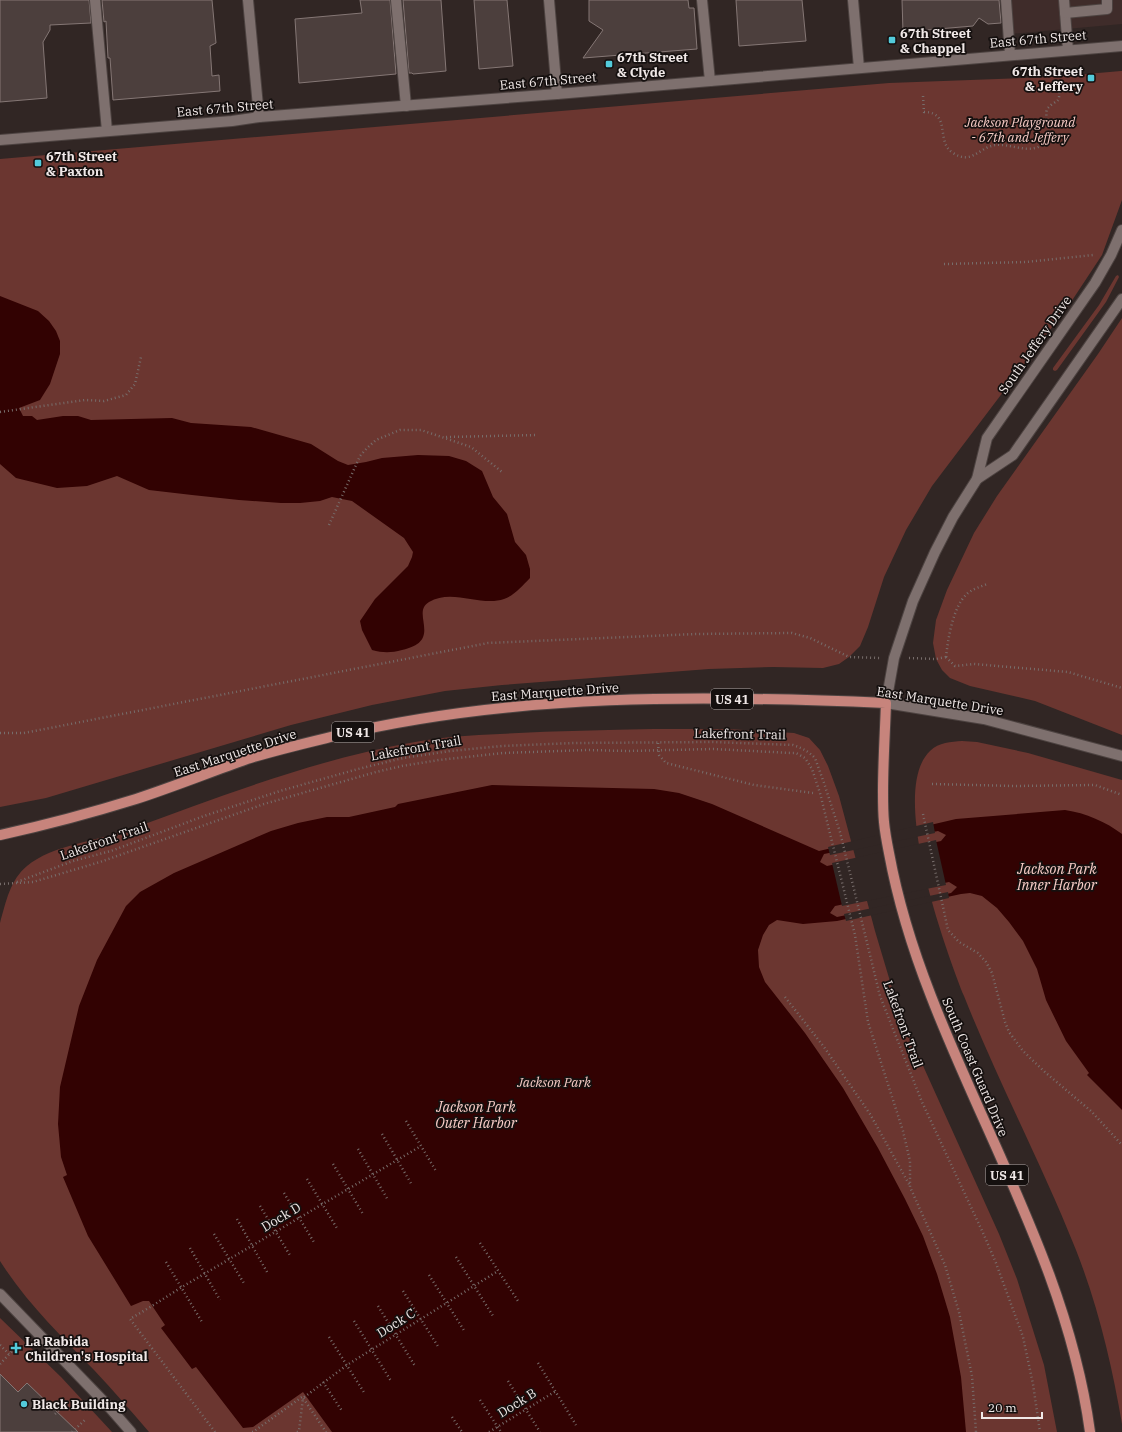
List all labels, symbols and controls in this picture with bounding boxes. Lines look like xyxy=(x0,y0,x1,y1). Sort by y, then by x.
place label: 67th Street & Chappel xyxy=(900,25,971,57)
street label: East 67th Street xyxy=(989,26,1088,52)
marker: 67th Street & Chappel xyxy=(887,35,897,45)
place label: 67th Street & Clyde xyxy=(617,49,688,81)
marker: 67th Street & Clyde xyxy=(604,59,614,69)
place label: 67th Street & Jeffery xyxy=(1012,63,1084,95)
street label: East 67th Street xyxy=(499,68,598,94)
marker: 67th Street & Jeffery xyxy=(1086,73,1096,83)
street label: East 67th Street xyxy=(176,95,275,121)
park label: Jackson Playground - 67th and Jeffery xyxy=(964,114,1076,146)
place label: 67th Street & Paxton xyxy=(46,148,117,180)
marker: 67th Street & Paxton xyxy=(33,158,43,168)
street label: South Jeffery Drive xyxy=(995,293,1075,397)
street label: East Marquette Drive xyxy=(491,679,620,705)
street label: East Marquette Drive xyxy=(875,683,1005,719)
road number: US 41 xyxy=(711,689,753,709)
road number: US 41 xyxy=(332,722,374,742)
street label: East Marquette Drive xyxy=(171,725,299,781)
street label: Lakefront Trail xyxy=(694,725,786,743)
street label: Lakefront Trail xyxy=(369,732,463,764)
street label: Lakefront Trail xyxy=(58,818,150,864)
water label: Jackson Park Inner Harbor xyxy=(1016,860,1098,894)
street label: Lakefront Trail xyxy=(879,978,927,1070)
street label: South Coast Guard Drive xyxy=(938,995,1012,1139)
park label: Jackson Park xyxy=(516,1074,591,1091)
water label: Jackson Park Outer Harbor xyxy=(435,1098,518,1132)
road number: US 41 xyxy=(986,1165,1028,1185)
street label: Dock D xyxy=(258,1199,304,1235)
street label: Dock C xyxy=(374,1305,418,1341)
place label: La Rabida Children's Hospital xyxy=(25,1333,148,1365)
marker: La Rabida Children's Hospital xyxy=(10,1342,22,1354)
street label: Dock B xyxy=(494,1384,540,1422)
scale bar xyxy=(982,1394,1042,1420)
place label: Black Building xyxy=(32,1396,126,1413)
marker: Black Building xyxy=(19,1399,29,1409)
text: 20 m xyxy=(988,1400,1017,1415)

